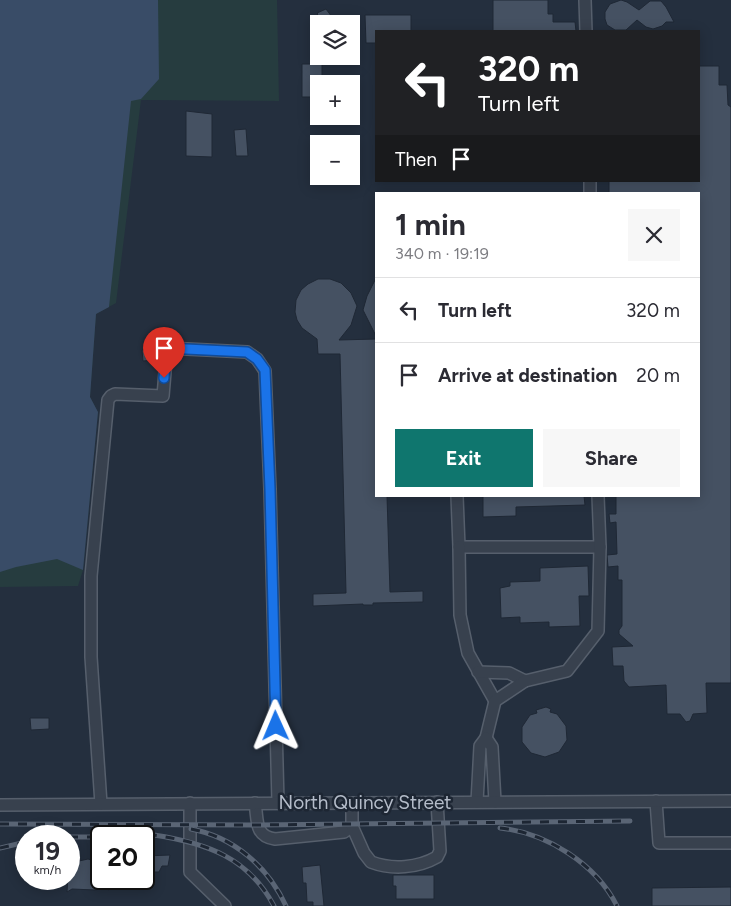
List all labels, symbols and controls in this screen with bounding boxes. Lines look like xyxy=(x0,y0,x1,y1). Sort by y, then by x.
map controls xyxy=(310,15,360,185)
button: layers xyxy=(310,15,360,65)
text: 320 m xyxy=(478,48,579,90)
icon: left xyxy=(395,50,460,115)
button: + xyxy=(310,75,360,125)
text: Turn left xyxy=(478,90,560,117)
button: − xyxy=(310,135,360,185)
icon: arrive xyxy=(447,145,475,173)
text: Then xyxy=(395,148,437,171)
text: 1 min xyxy=(395,206,466,243)
button: close xyxy=(628,209,680,261)
text: 340 m · 19:19 xyxy=(395,244,489,263)
icon: left xyxy=(395,296,423,324)
text: Turn left xyxy=(438,299,512,322)
text: 320 m xyxy=(626,299,680,322)
pin xyxy=(143,327,185,378)
icon: arrive xyxy=(150,334,178,362)
icon: arrive xyxy=(395,361,423,389)
text: Arrive at destination xyxy=(438,364,617,387)
text: 20 m xyxy=(636,364,680,387)
button: Exit xyxy=(395,429,533,487)
button: Share xyxy=(543,429,680,487)
position arrow xyxy=(249,699,301,751)
street label: North Quincy Street xyxy=(279,791,451,814)
speed limit sign: 20 xyxy=(90,825,155,890)
text: 19 xyxy=(35,836,60,866)
text: km/h xyxy=(34,863,61,877)

